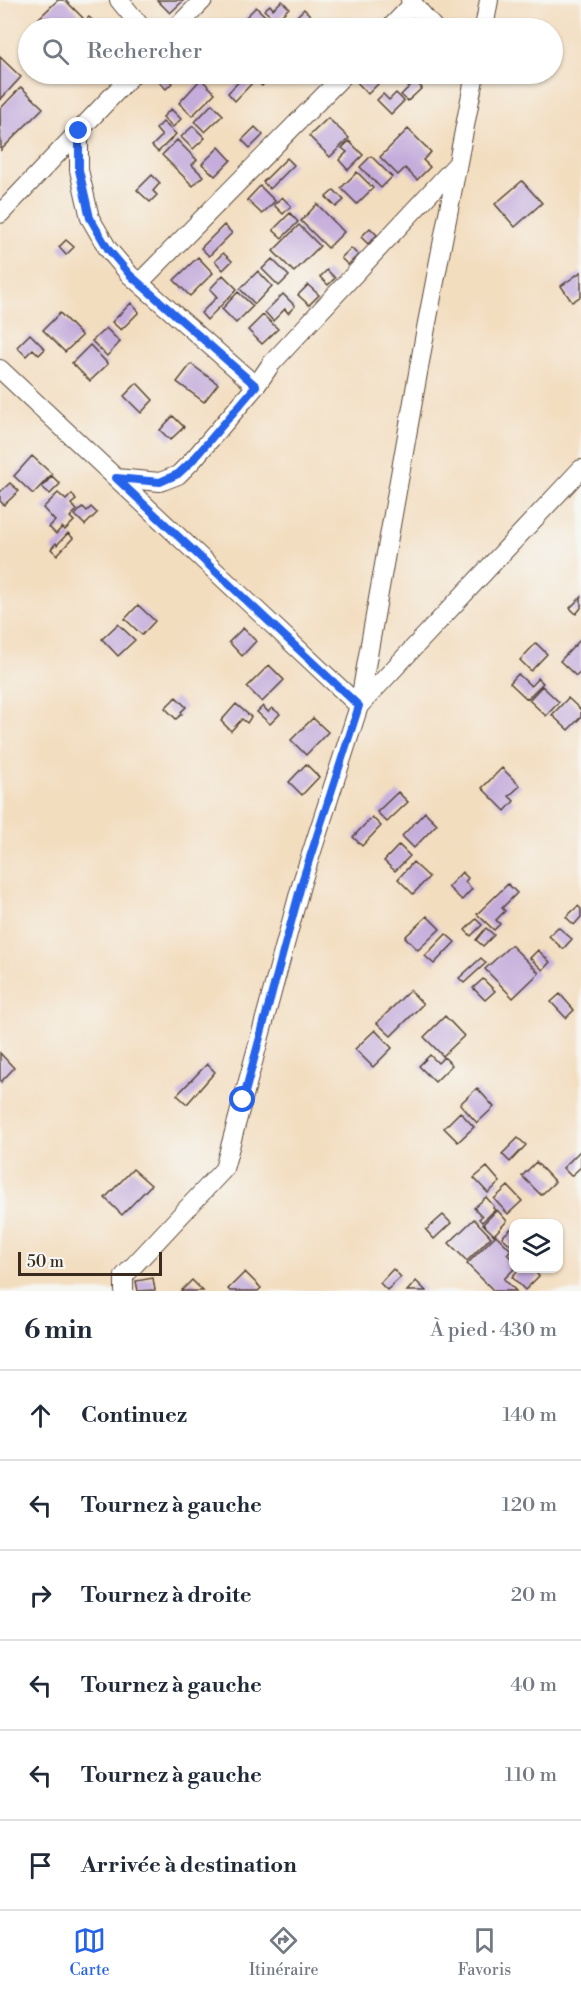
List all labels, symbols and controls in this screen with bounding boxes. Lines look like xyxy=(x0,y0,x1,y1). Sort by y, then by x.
search box xyxy=(18,18,563,84)
icon: search xyxy=(39,35,72,68)
text: Rechercher xyxy=(87,38,202,65)
route end xyxy=(65,117,91,143)
route start xyxy=(229,1086,255,1112)
map controls xyxy=(509,1219,563,1273)
button: layers xyxy=(509,1219,563,1273)
scale bar xyxy=(18,1249,162,1276)
text: 50 m xyxy=(27,1252,64,1272)
text: 6 min xyxy=(24,1314,92,1346)
text: À pied · 430 m xyxy=(430,1318,557,1343)
icon: ahead xyxy=(24,1399,57,1432)
text: Continuez xyxy=(81,1402,187,1429)
text: 140 m xyxy=(502,1403,557,1428)
icon: left xyxy=(24,1489,57,1522)
text: Tournez à gauche xyxy=(81,1492,262,1519)
text: 120 m xyxy=(502,1493,557,1518)
icon: right xyxy=(24,1579,57,1612)
text: Tournez à droite xyxy=(81,1582,252,1609)
text: 20 m xyxy=(511,1583,557,1608)
icon: left xyxy=(24,1669,57,1702)
text: Tournez à gauche xyxy=(81,1672,262,1699)
text: 40 m xyxy=(510,1673,557,1698)
icon: left xyxy=(24,1759,57,1792)
text: Tournez à gauche xyxy=(81,1762,262,1789)
text: 110 m xyxy=(505,1763,557,1788)
icon: arrive xyxy=(24,1849,57,1882)
text: Arrivée à destination xyxy=(81,1852,297,1879)
tab: Carte xyxy=(70,1924,110,1980)
tab: Itinéraire xyxy=(249,1924,319,1980)
tab: Favoris xyxy=(458,1924,511,1980)

